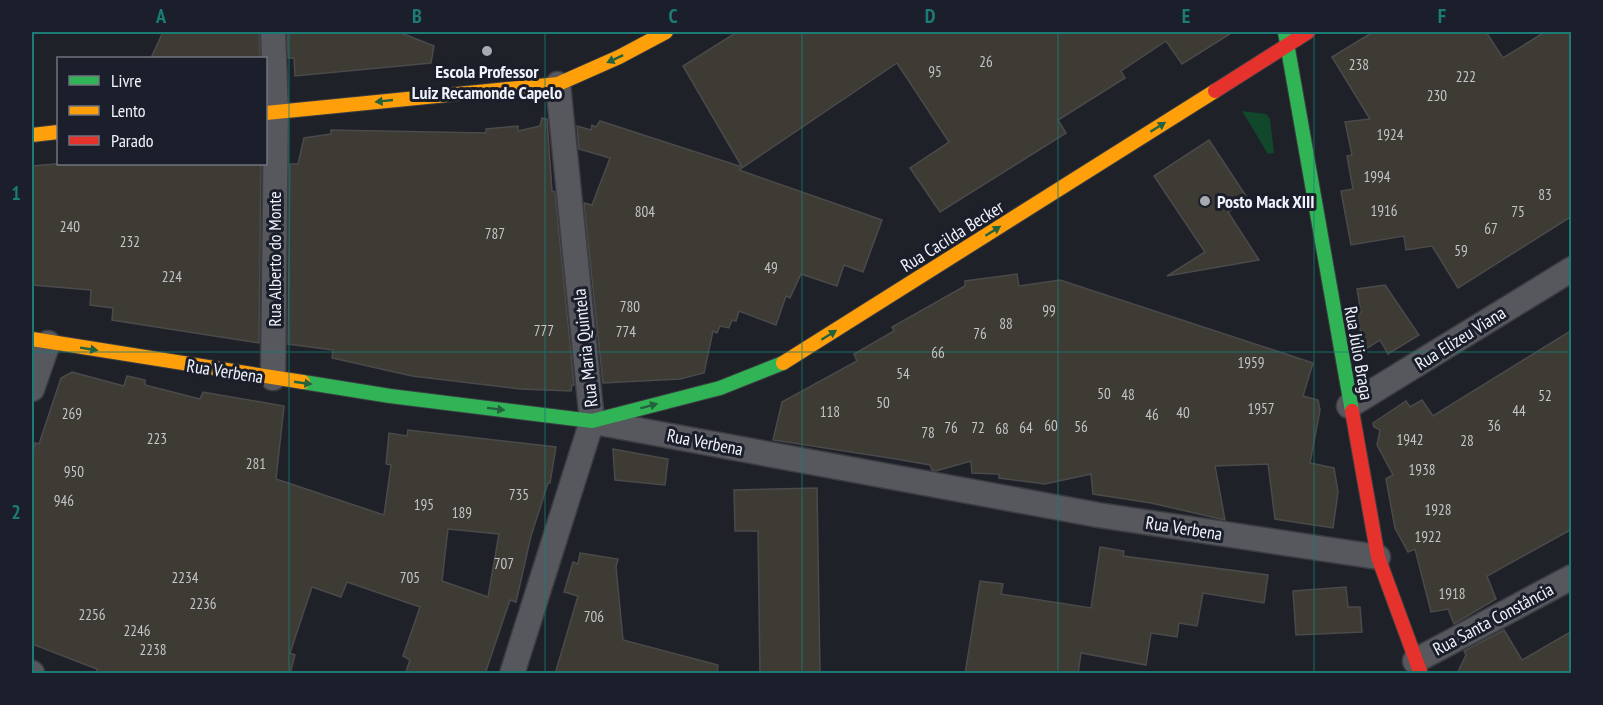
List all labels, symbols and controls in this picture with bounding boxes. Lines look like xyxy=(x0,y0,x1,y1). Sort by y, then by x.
text: A xyxy=(155,3,167,29)
text: B xyxy=(412,3,422,29)
text: C xyxy=(668,3,678,29)
text: D xyxy=(925,3,936,29)
text: E xyxy=(1182,3,1190,29)
text: F xyxy=(1438,3,1446,29)
marker: Escola Professor Luiz Recamonde Capelo xyxy=(480,44,494,58)
house number: 26 xyxy=(979,52,993,71)
one-way arrow xyxy=(606,54,623,63)
house number: 238 xyxy=(1349,55,1369,74)
legend xyxy=(57,57,267,165)
place label: Escola Professor Luiz Recamonde Capelo xyxy=(412,60,562,104)
house number: 95 xyxy=(928,62,942,81)
house number: 222 xyxy=(1456,67,1476,86)
text: Livre xyxy=(111,69,142,92)
house number: 230 xyxy=(1427,86,1447,105)
one-way arrow xyxy=(374,97,393,106)
text: Lento xyxy=(111,99,146,122)
one-way arrow xyxy=(1150,121,1166,132)
house number: 1924 xyxy=(1376,125,1404,144)
text: Parado xyxy=(111,129,154,152)
house number: 1994 xyxy=(1363,167,1391,186)
text: 1 xyxy=(11,180,21,206)
house number: 83 xyxy=(1538,185,1552,204)
place label: Posto Mack XIII xyxy=(1217,190,1315,213)
street label: Rua Alberto do Monte xyxy=(263,191,286,327)
marker: Posto Mack XIII xyxy=(1198,194,1212,208)
street label: Rua Cacilda Becker xyxy=(896,195,1008,277)
house number: 1916 xyxy=(1370,201,1398,220)
house number: 804 xyxy=(635,202,655,221)
house number: 75 xyxy=(1511,202,1525,221)
house number: 240 xyxy=(60,217,80,236)
house number: 67 xyxy=(1484,219,1498,238)
house number: 787 xyxy=(485,224,505,243)
one-way arrow xyxy=(985,225,1001,237)
house number: 232 xyxy=(120,232,140,251)
house number: 59 xyxy=(1454,241,1468,260)
house number: 49 xyxy=(764,258,778,277)
house number: 224 xyxy=(162,267,182,286)
street label: Rua Maria Quintela xyxy=(567,288,603,408)
house number: 780 xyxy=(620,297,640,316)
house number: 99 xyxy=(1042,301,1056,320)
street label: Rua Elizeu Viana xyxy=(1410,301,1510,375)
street label: Rua Júlio Braga xyxy=(1339,304,1379,402)
house number: 88 xyxy=(999,314,1013,333)
house number: 777 xyxy=(534,321,554,340)
house number: 774 xyxy=(616,322,636,341)
house number: 76 xyxy=(973,324,987,343)
one-way arrow xyxy=(821,330,837,341)
house number: 66 xyxy=(931,343,945,362)
one-way arrow xyxy=(80,345,99,354)
house number: 1959 xyxy=(1237,353,1265,372)
street label: Rua Verbena xyxy=(185,354,265,388)
house number: 54 xyxy=(896,364,910,383)
one-way arrow xyxy=(293,378,312,387)
house number: 50 xyxy=(1097,384,1111,403)
house number: 48 xyxy=(1121,385,1135,404)
house number: 52 xyxy=(1538,386,1552,405)
house number: 50 xyxy=(876,393,890,412)
house number: 1957 xyxy=(1247,399,1275,418)
one-way arrow xyxy=(639,401,658,411)
house number: 44 xyxy=(1512,401,1526,420)
house number: 118 xyxy=(820,402,840,421)
house number: 40 xyxy=(1176,403,1190,422)
house number: 269 xyxy=(62,404,82,423)
one-way arrow xyxy=(486,404,505,414)
house number: 46 xyxy=(1145,405,1159,424)
house number: 60 xyxy=(1044,416,1058,435)
house number: 36 xyxy=(1487,416,1501,435)
house number: 56 xyxy=(1074,417,1088,436)
house number: 76 xyxy=(944,418,958,437)
house number: 72 xyxy=(971,418,985,437)
house number: 64 xyxy=(1019,418,1033,437)
house number: 68 xyxy=(995,419,1009,438)
street label: Rua Verbena xyxy=(665,423,745,461)
house number: 78 xyxy=(921,423,935,442)
house number: 223 xyxy=(147,429,167,448)
house number: 1942 xyxy=(1396,430,1424,449)
house number: 28 xyxy=(1460,431,1474,450)
house number: 281 xyxy=(246,454,266,473)
house number: 1938 xyxy=(1408,460,1436,479)
house number: 950 xyxy=(64,462,84,481)
house number: 735 xyxy=(509,485,529,504)
house number: 946 xyxy=(54,491,74,510)
house number: 195 xyxy=(414,495,434,514)
text: 2 xyxy=(11,499,21,525)
house number: 1928 xyxy=(1424,500,1452,519)
house number: 189 xyxy=(452,503,472,522)
street label: Rua Verbena xyxy=(1144,511,1224,545)
house number: 1922 xyxy=(1414,527,1442,546)
house number: 707 xyxy=(494,554,514,573)
house number: 2234 xyxy=(171,568,199,587)
house number: 705 xyxy=(400,568,420,587)
street label: Rua Santa Constância xyxy=(1429,578,1557,660)
house number: 1918 xyxy=(1438,584,1466,603)
house number: 2236 xyxy=(189,594,217,613)
house number: 2256 xyxy=(78,605,106,624)
house number: 706 xyxy=(584,607,604,626)
house number: 2246 xyxy=(123,621,151,640)
house number: 2238 xyxy=(139,640,167,659)

